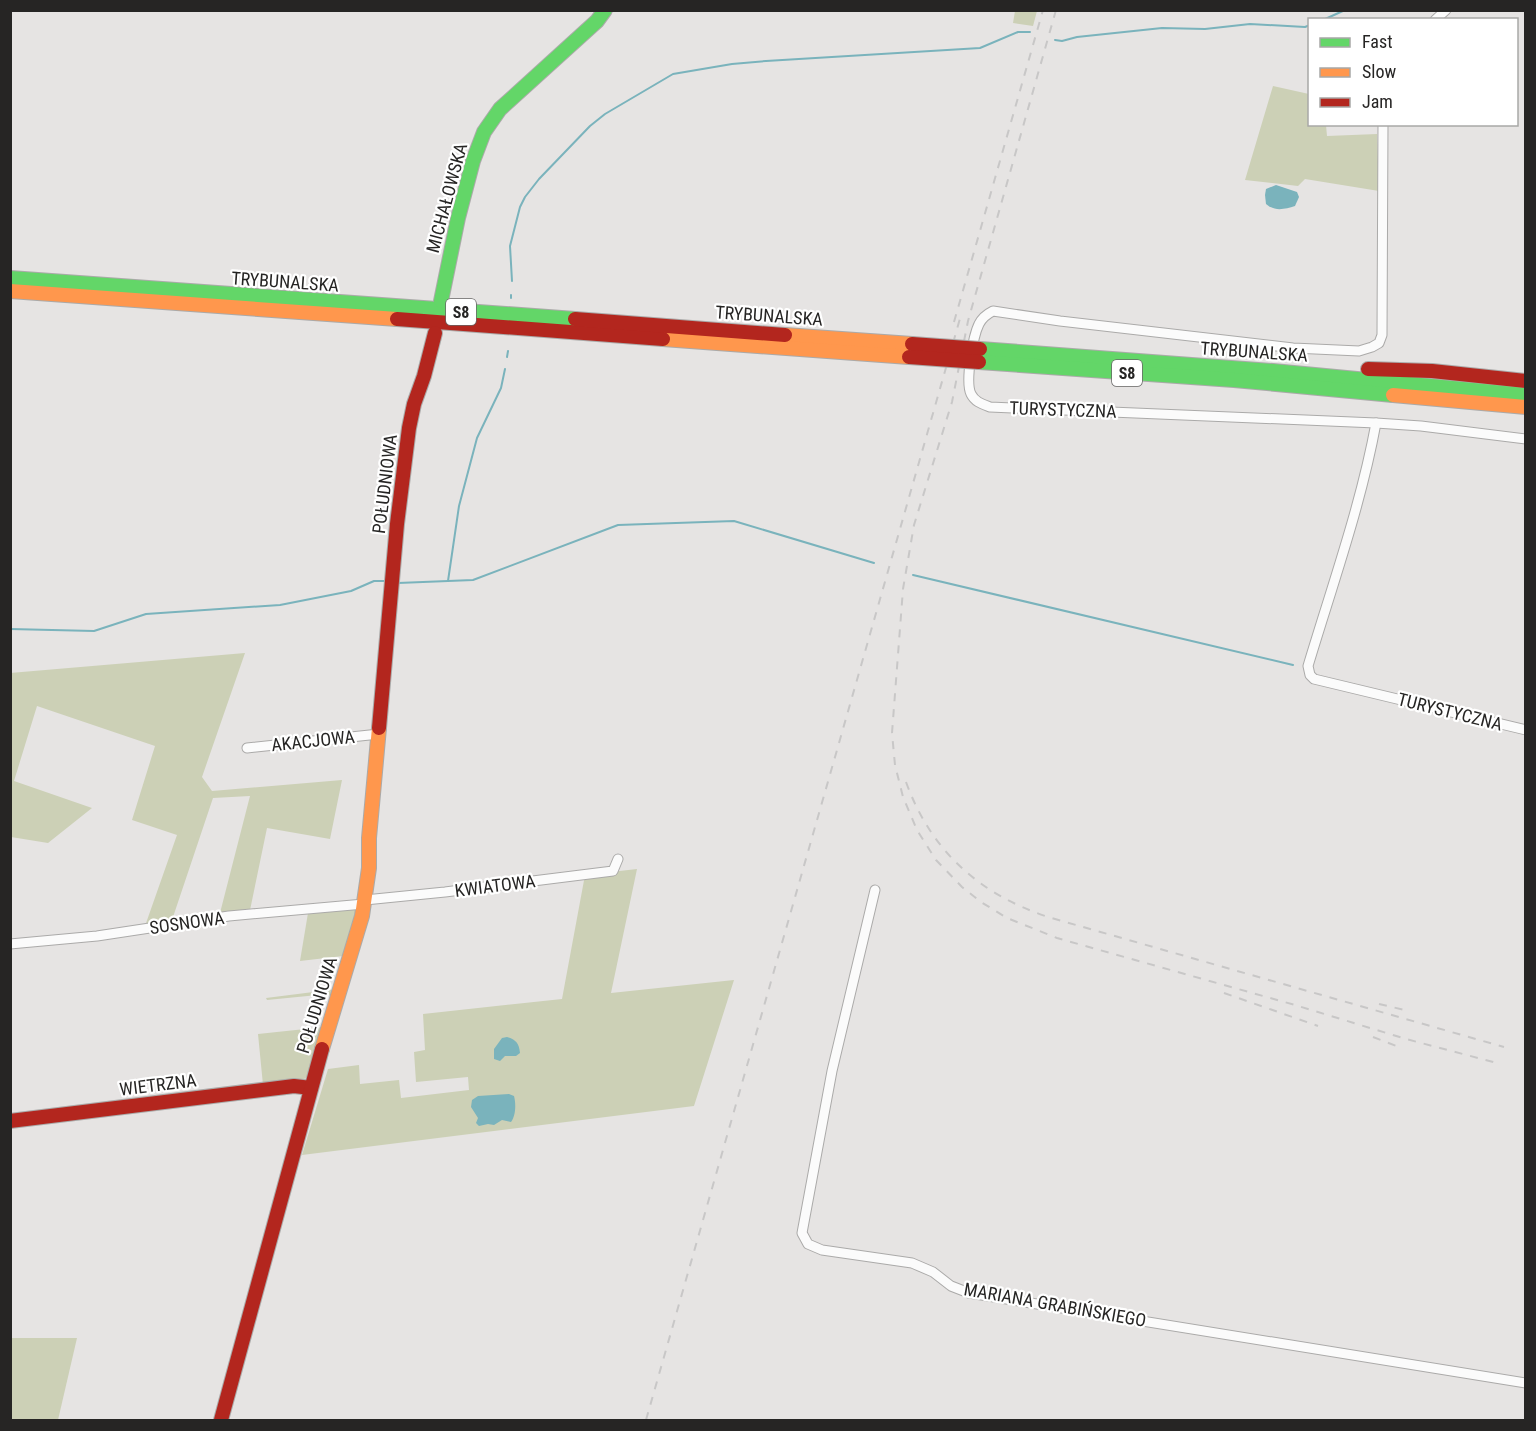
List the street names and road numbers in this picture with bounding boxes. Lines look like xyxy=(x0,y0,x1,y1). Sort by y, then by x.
street label: MICHAŁOWSKA xyxy=(422,140,471,255)
street label: TRYBUNALSKA xyxy=(231,267,340,296)
road number: S8 xyxy=(446,299,476,325)
street label: TRYBUNALSKA xyxy=(715,301,824,330)
street label: TRYBUNALSKA xyxy=(1200,337,1309,366)
road number: S8 xyxy=(1112,360,1142,386)
street label: TURYSTYCZNA xyxy=(1009,397,1118,422)
street label: POŁUDNIOWA xyxy=(368,432,401,535)
street label: TURYSTYCZNA xyxy=(1396,688,1505,735)
street label: AKACJOWA xyxy=(270,726,356,755)
street label: KWIATOWA xyxy=(453,870,537,901)
street label: SOSNOWA xyxy=(148,907,226,938)
street label: POŁUDNIOWA xyxy=(292,953,341,1056)
street label: WIETRZNA xyxy=(118,1069,198,1100)
street label: MARIANA GRABIŃSKIEGO xyxy=(962,1278,1148,1331)

